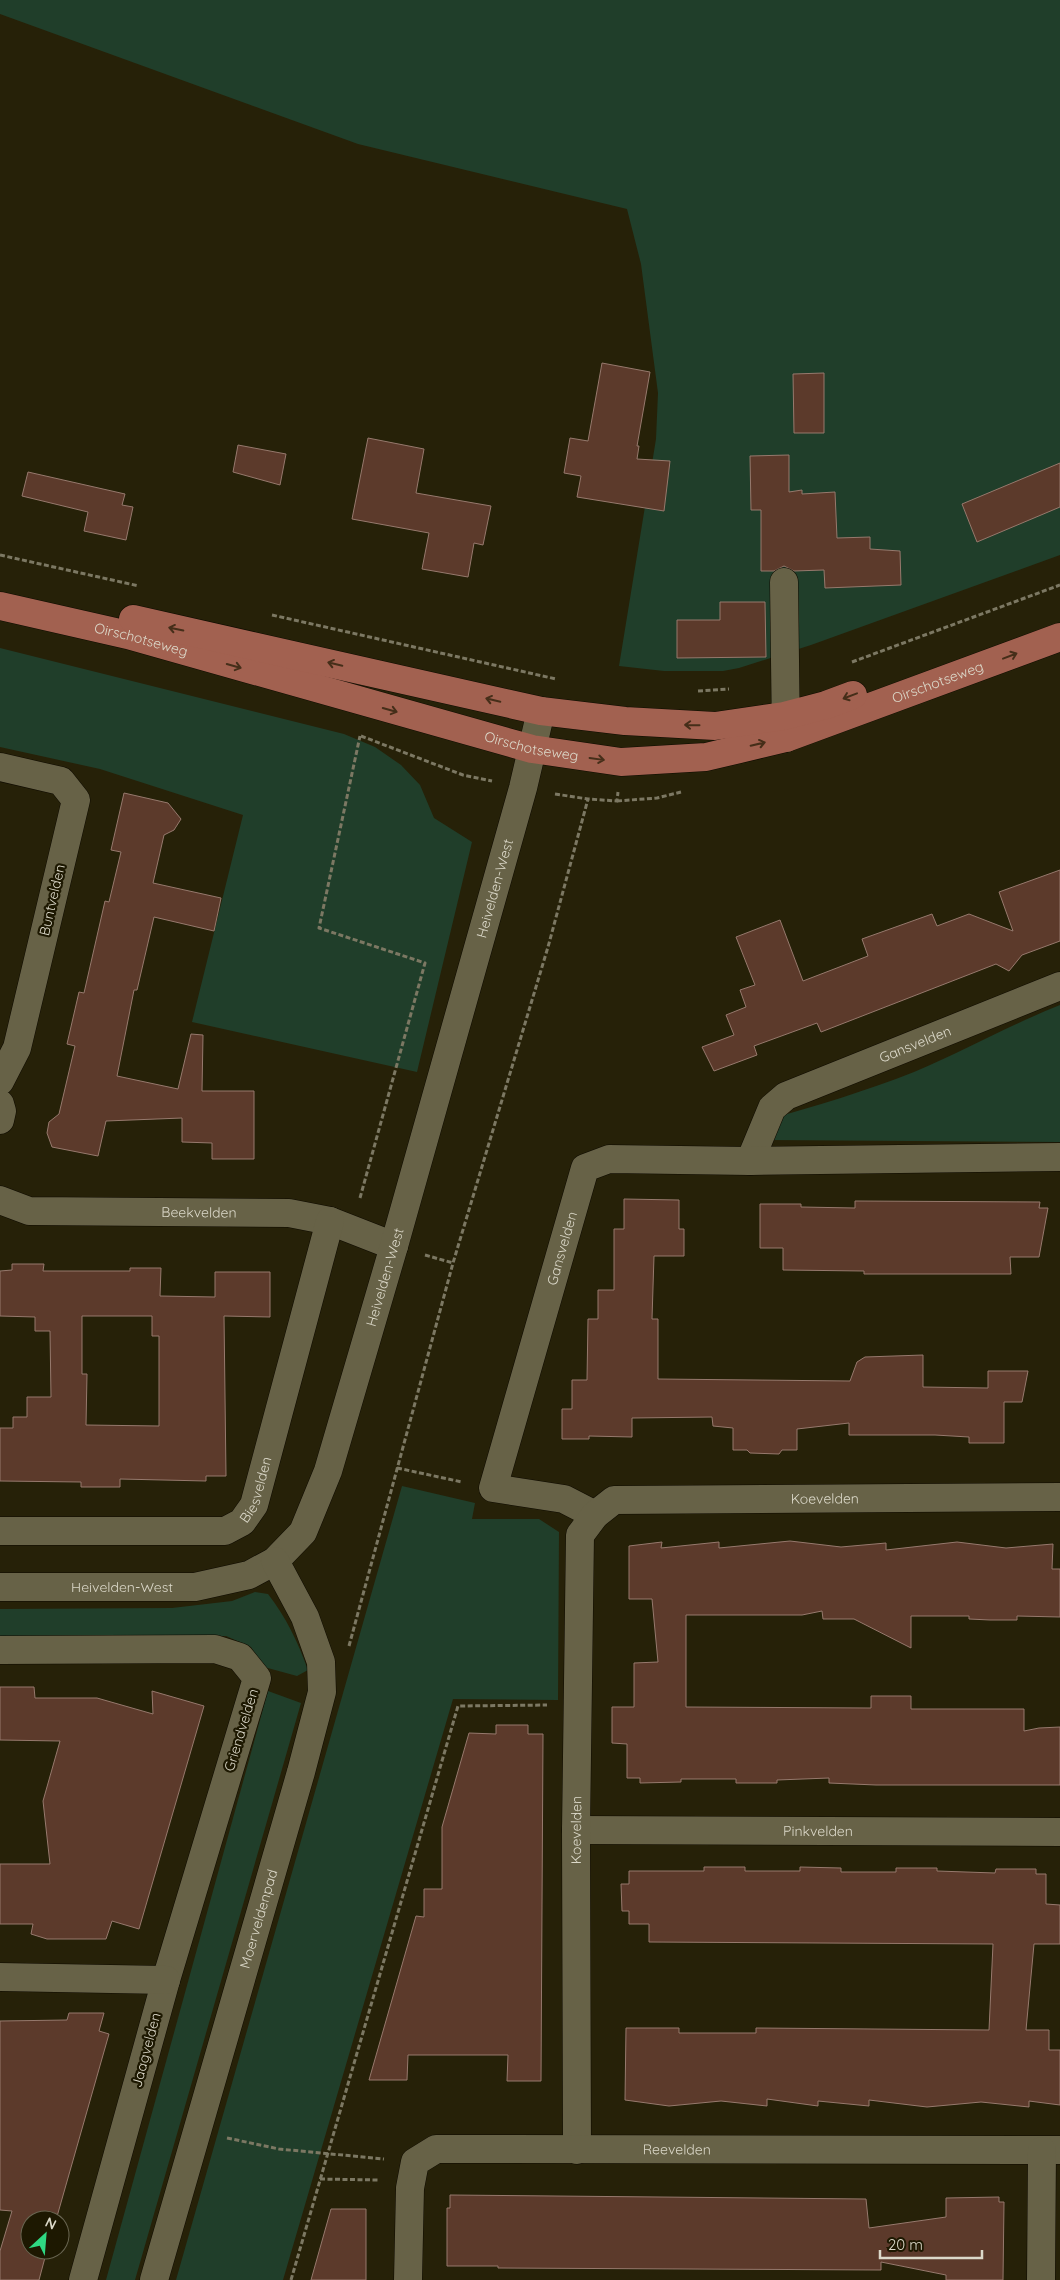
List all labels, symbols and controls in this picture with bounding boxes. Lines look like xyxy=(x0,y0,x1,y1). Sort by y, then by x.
street label: Oirschotseweg xyxy=(93,619,190,660)
one-way arrow xyxy=(169,624,185,633)
one-way arrow xyxy=(1002,651,1017,660)
street label: Oirschotseweg xyxy=(890,657,986,707)
one-way arrow xyxy=(327,658,343,668)
one-way arrow xyxy=(225,662,241,672)
one-way arrow xyxy=(843,692,858,701)
one-way arrow xyxy=(486,695,502,704)
one-way arrow xyxy=(382,706,398,715)
one-way arrow xyxy=(684,721,700,730)
street label: Oirschotseweg xyxy=(482,727,580,765)
one-way arrow xyxy=(750,739,766,748)
one-way arrow xyxy=(589,754,605,764)
street label: Heivelden-West xyxy=(472,837,517,940)
street label: Buntvelden xyxy=(35,863,69,937)
street label: Gansvelden xyxy=(877,1022,954,1067)
street label: Beekvelden xyxy=(161,1203,237,1222)
street label: Gansvelden xyxy=(543,1209,581,1287)
street label: Heivelden-West xyxy=(362,1226,408,1329)
street label: Biesvelden xyxy=(235,1455,276,1526)
street label: Koevelden xyxy=(791,1489,859,1508)
street label: Heivelden-West xyxy=(71,1578,173,1596)
street label: Griendvelden xyxy=(220,1687,262,1773)
street label: Koevelden xyxy=(567,1796,585,1864)
street label: Pinkvelden xyxy=(783,1822,853,1840)
street label: Moerveldenpad xyxy=(236,1867,281,1970)
street label: Jaagvelden xyxy=(127,2011,165,2089)
street label: Reevelden xyxy=(643,2140,711,2158)
north arrow xyxy=(20,2210,70,2260)
text: N xyxy=(42,2213,59,2234)
scale bar xyxy=(880,2228,982,2260)
text: 20 m xyxy=(888,2235,923,2254)

